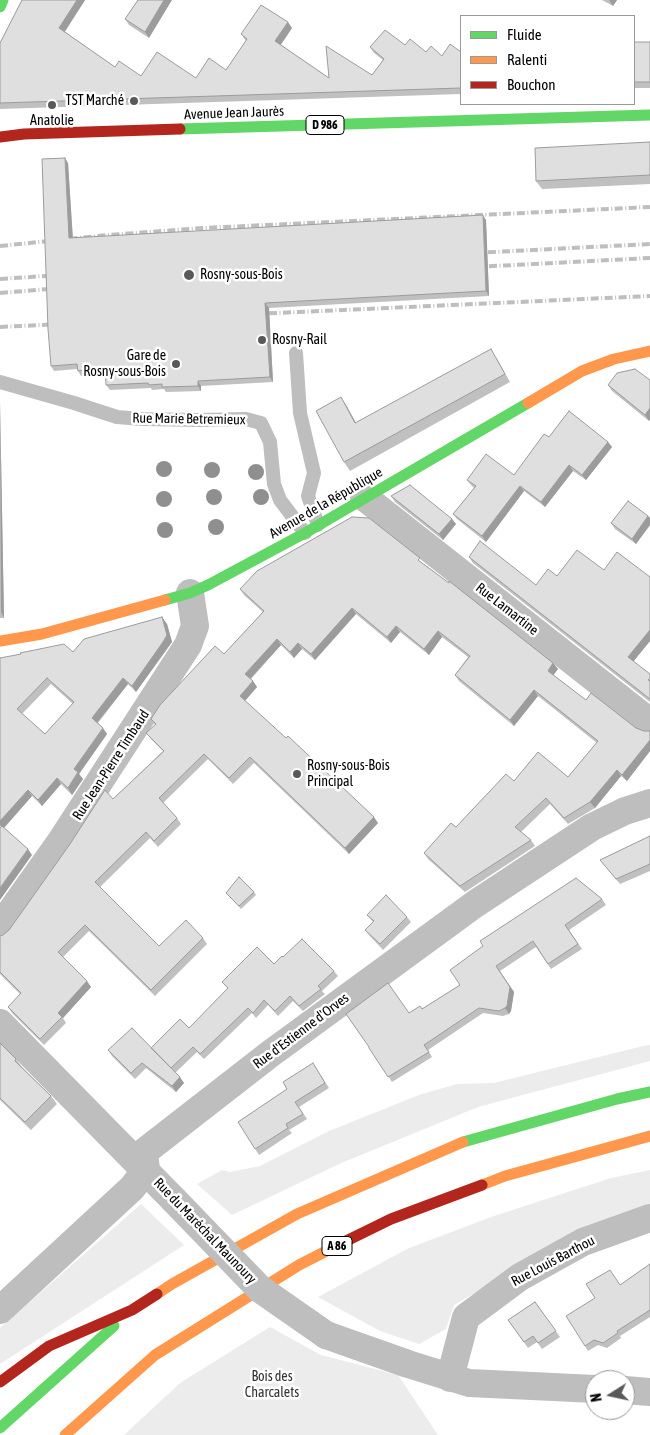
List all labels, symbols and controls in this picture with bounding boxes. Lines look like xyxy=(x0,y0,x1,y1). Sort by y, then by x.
legend xyxy=(460,15,635,105)
text: Fluide xyxy=(507,26,542,43)
text: Ralenti xyxy=(507,51,547,68)
text: Bouchon xyxy=(507,76,556,93)
place label: TST Marché xyxy=(66,93,124,109)
marker: TST Marché xyxy=(128,95,140,107)
marker: Anatolie xyxy=(46,99,58,111)
street label: Avenue Jean Jaurès xyxy=(184,103,284,123)
place label: Anatolie xyxy=(30,113,74,129)
road number: D 986 xyxy=(306,116,344,134)
place label: Rosny-sous-Bois xyxy=(200,267,283,283)
marker: Rosny-sous-Bois xyxy=(182,268,196,282)
place label: Rosny-Rail xyxy=(272,332,327,348)
marker: Rosny-Rail xyxy=(256,334,268,346)
place label: Gare de Rosny-sous-Bois xyxy=(83,348,166,381)
marker: Gare de Rosny-sous-Bois xyxy=(170,358,182,370)
street label: Rue Marie Betremieux xyxy=(132,410,246,428)
street label: Avenue de la République xyxy=(266,464,386,542)
street label: Rue Lamartine xyxy=(472,579,542,639)
street label: Rue Jean-Pierre Timbaud xyxy=(69,707,153,823)
place label: Rosny-sous-Bois Principal xyxy=(307,758,390,790)
marker: Rosny-sous-Bois Principal xyxy=(291,768,303,780)
street label: Rue d'Estienne d'Orves xyxy=(250,990,352,1072)
street label: Rue du Maréchal Maunoury xyxy=(150,1175,260,1287)
street label: Rue Louis Barthou xyxy=(508,1232,598,1290)
road number: A 86 xyxy=(322,1236,352,1256)
park label: Bois des Charcalets xyxy=(245,1369,299,1401)
north arrow xyxy=(585,1370,635,1420)
text: N xyxy=(588,1392,605,1403)

